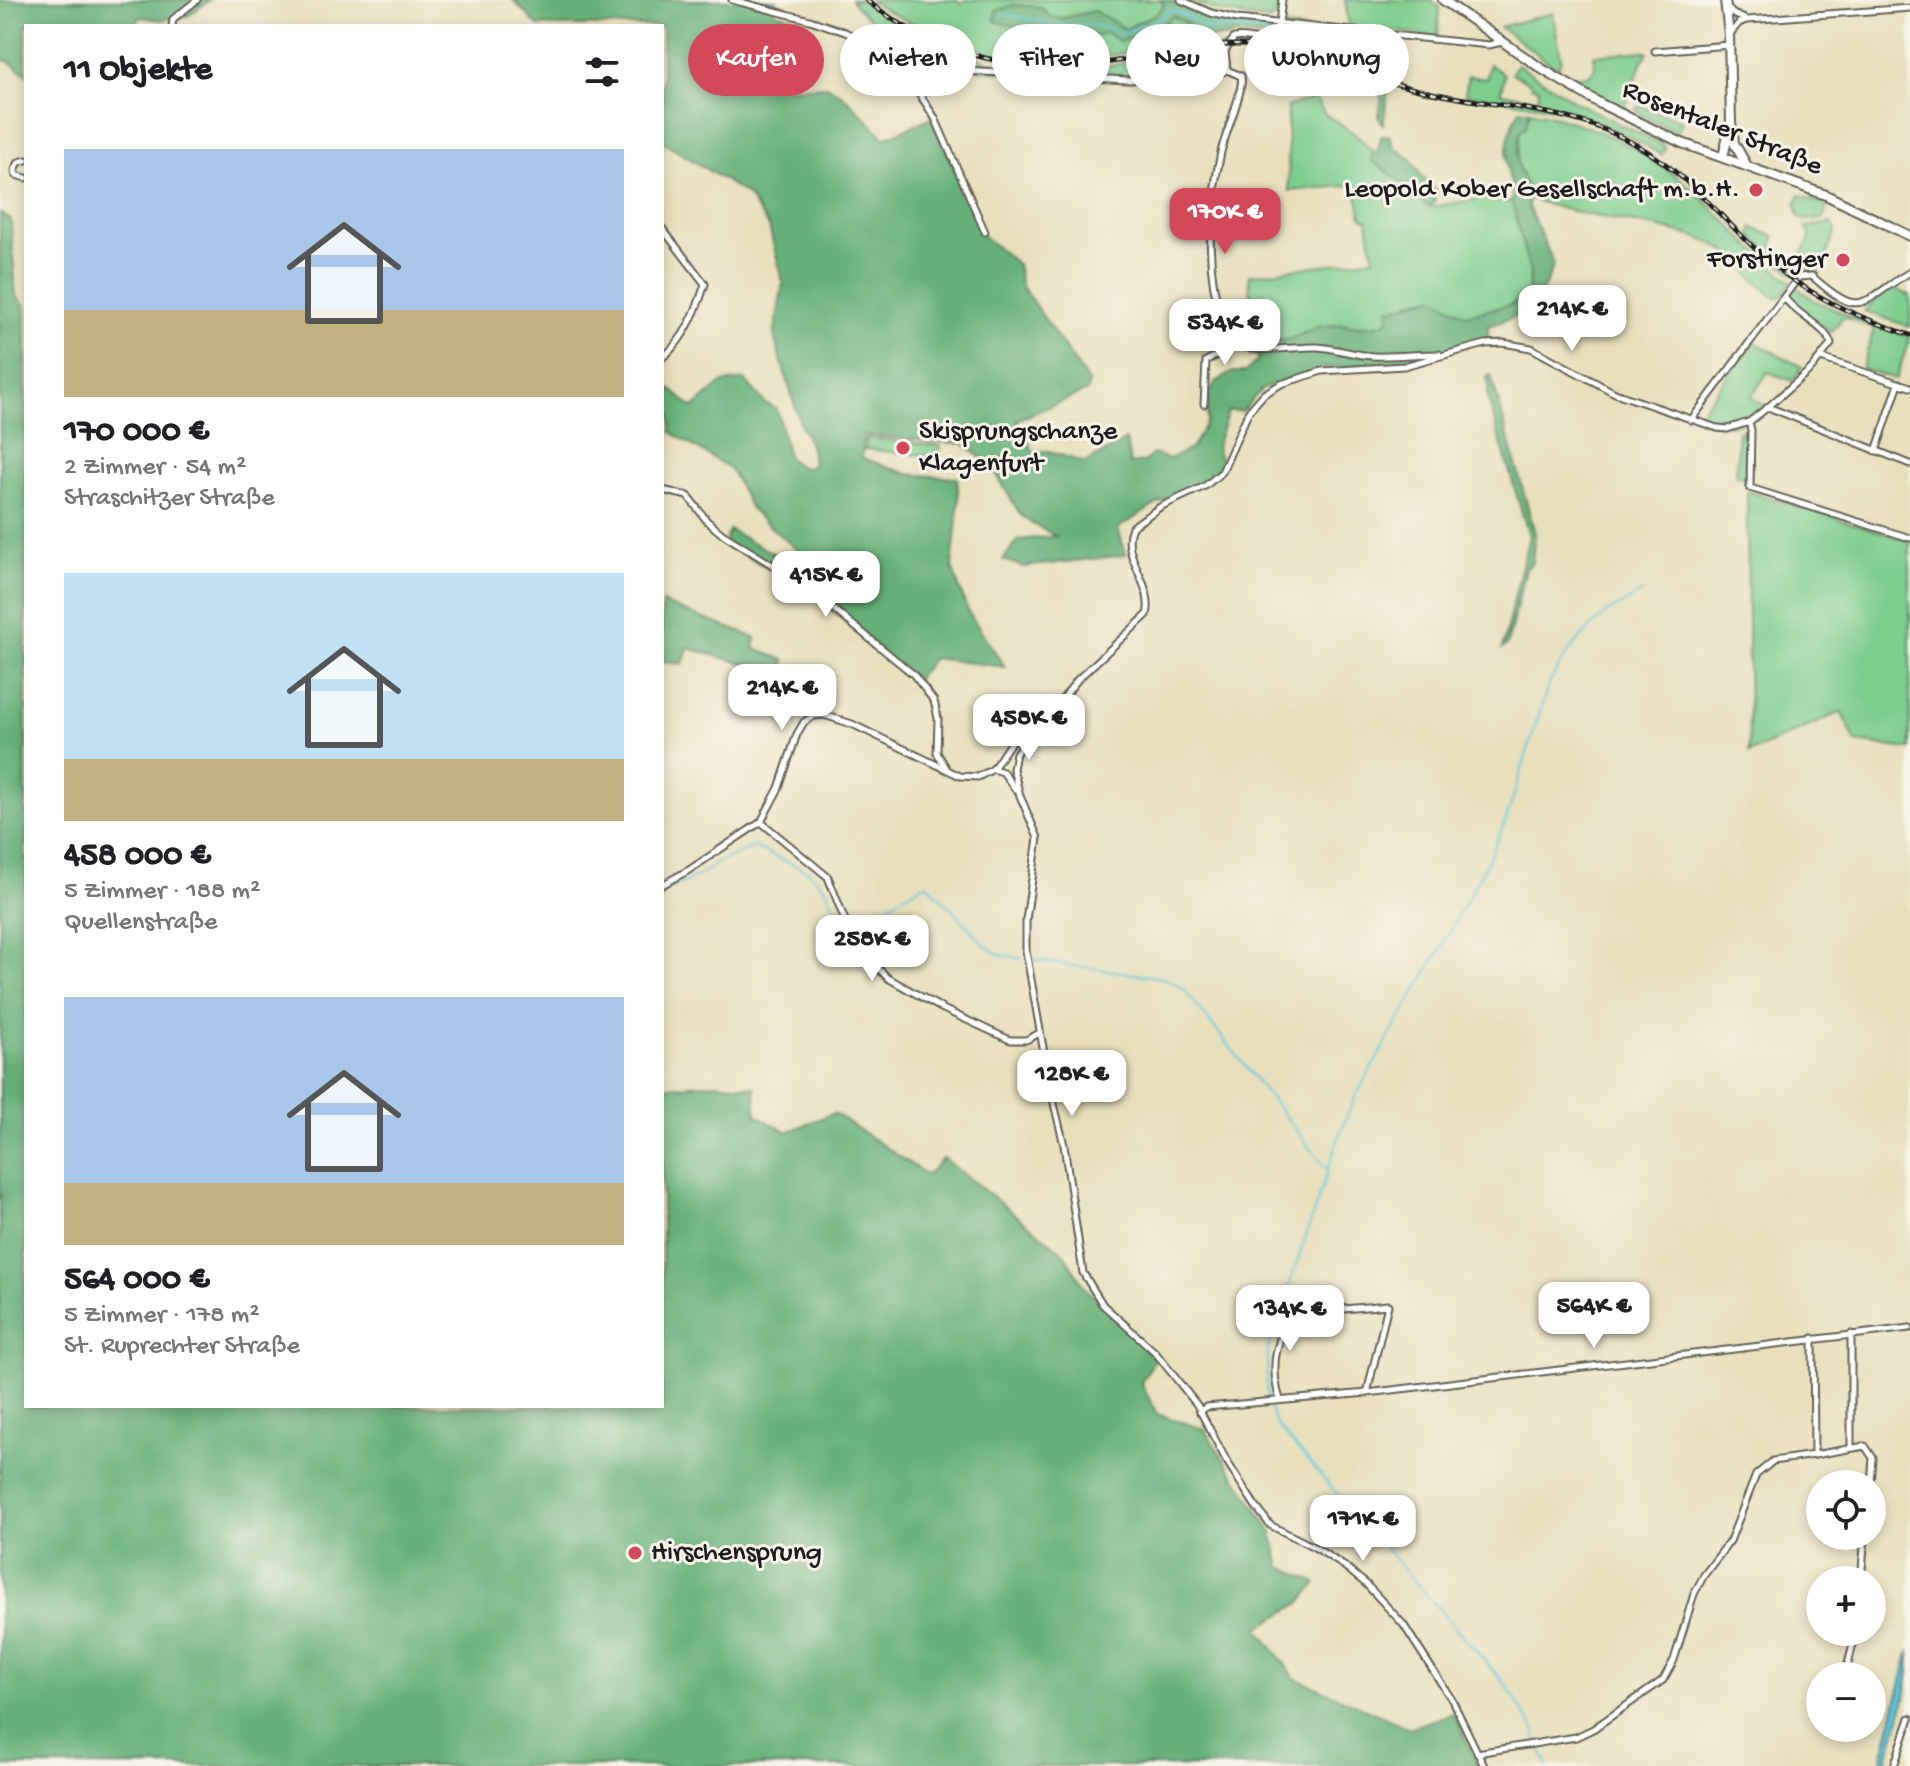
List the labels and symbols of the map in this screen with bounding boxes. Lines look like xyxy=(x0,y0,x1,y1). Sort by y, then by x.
street label: Rosentaler Straße xyxy=(1617,74,1827,184)
place label: Leopold Kober Gesellschaft m.b.H. xyxy=(1344,174,1740,207)
marker: Leopold Kober Gesellschaft m.b.H. xyxy=(1747,181,1765,199)
pin: 170K € xyxy=(1160,188,1290,256)
place label: Forstinger xyxy=(1706,244,1829,277)
marker: Forstinger xyxy=(1834,251,1852,269)
pin: 214K € xyxy=(1507,285,1637,353)
pin: 534K € xyxy=(1160,299,1290,367)
place label: Skisprungschanze Klagenfurt xyxy=(919,416,1118,481)
marker: Skisprungschanze Klagenfurt xyxy=(894,439,912,457)
pin: 415K € xyxy=(761,551,891,619)
pin: 214K € xyxy=(717,664,847,732)
pin: 458K € xyxy=(964,694,1094,762)
pin: 258K € xyxy=(807,915,937,983)
pin: 128K € xyxy=(1007,1050,1137,1118)
pin: 564K € xyxy=(1529,1282,1659,1350)
pin: 134K € xyxy=(1225,1285,1355,1353)
pin: 171K € xyxy=(1298,1495,1428,1563)
place label: Hirschensprung xyxy=(651,1537,822,1570)
marker: Hirschensprung xyxy=(626,1544,644,1562)

